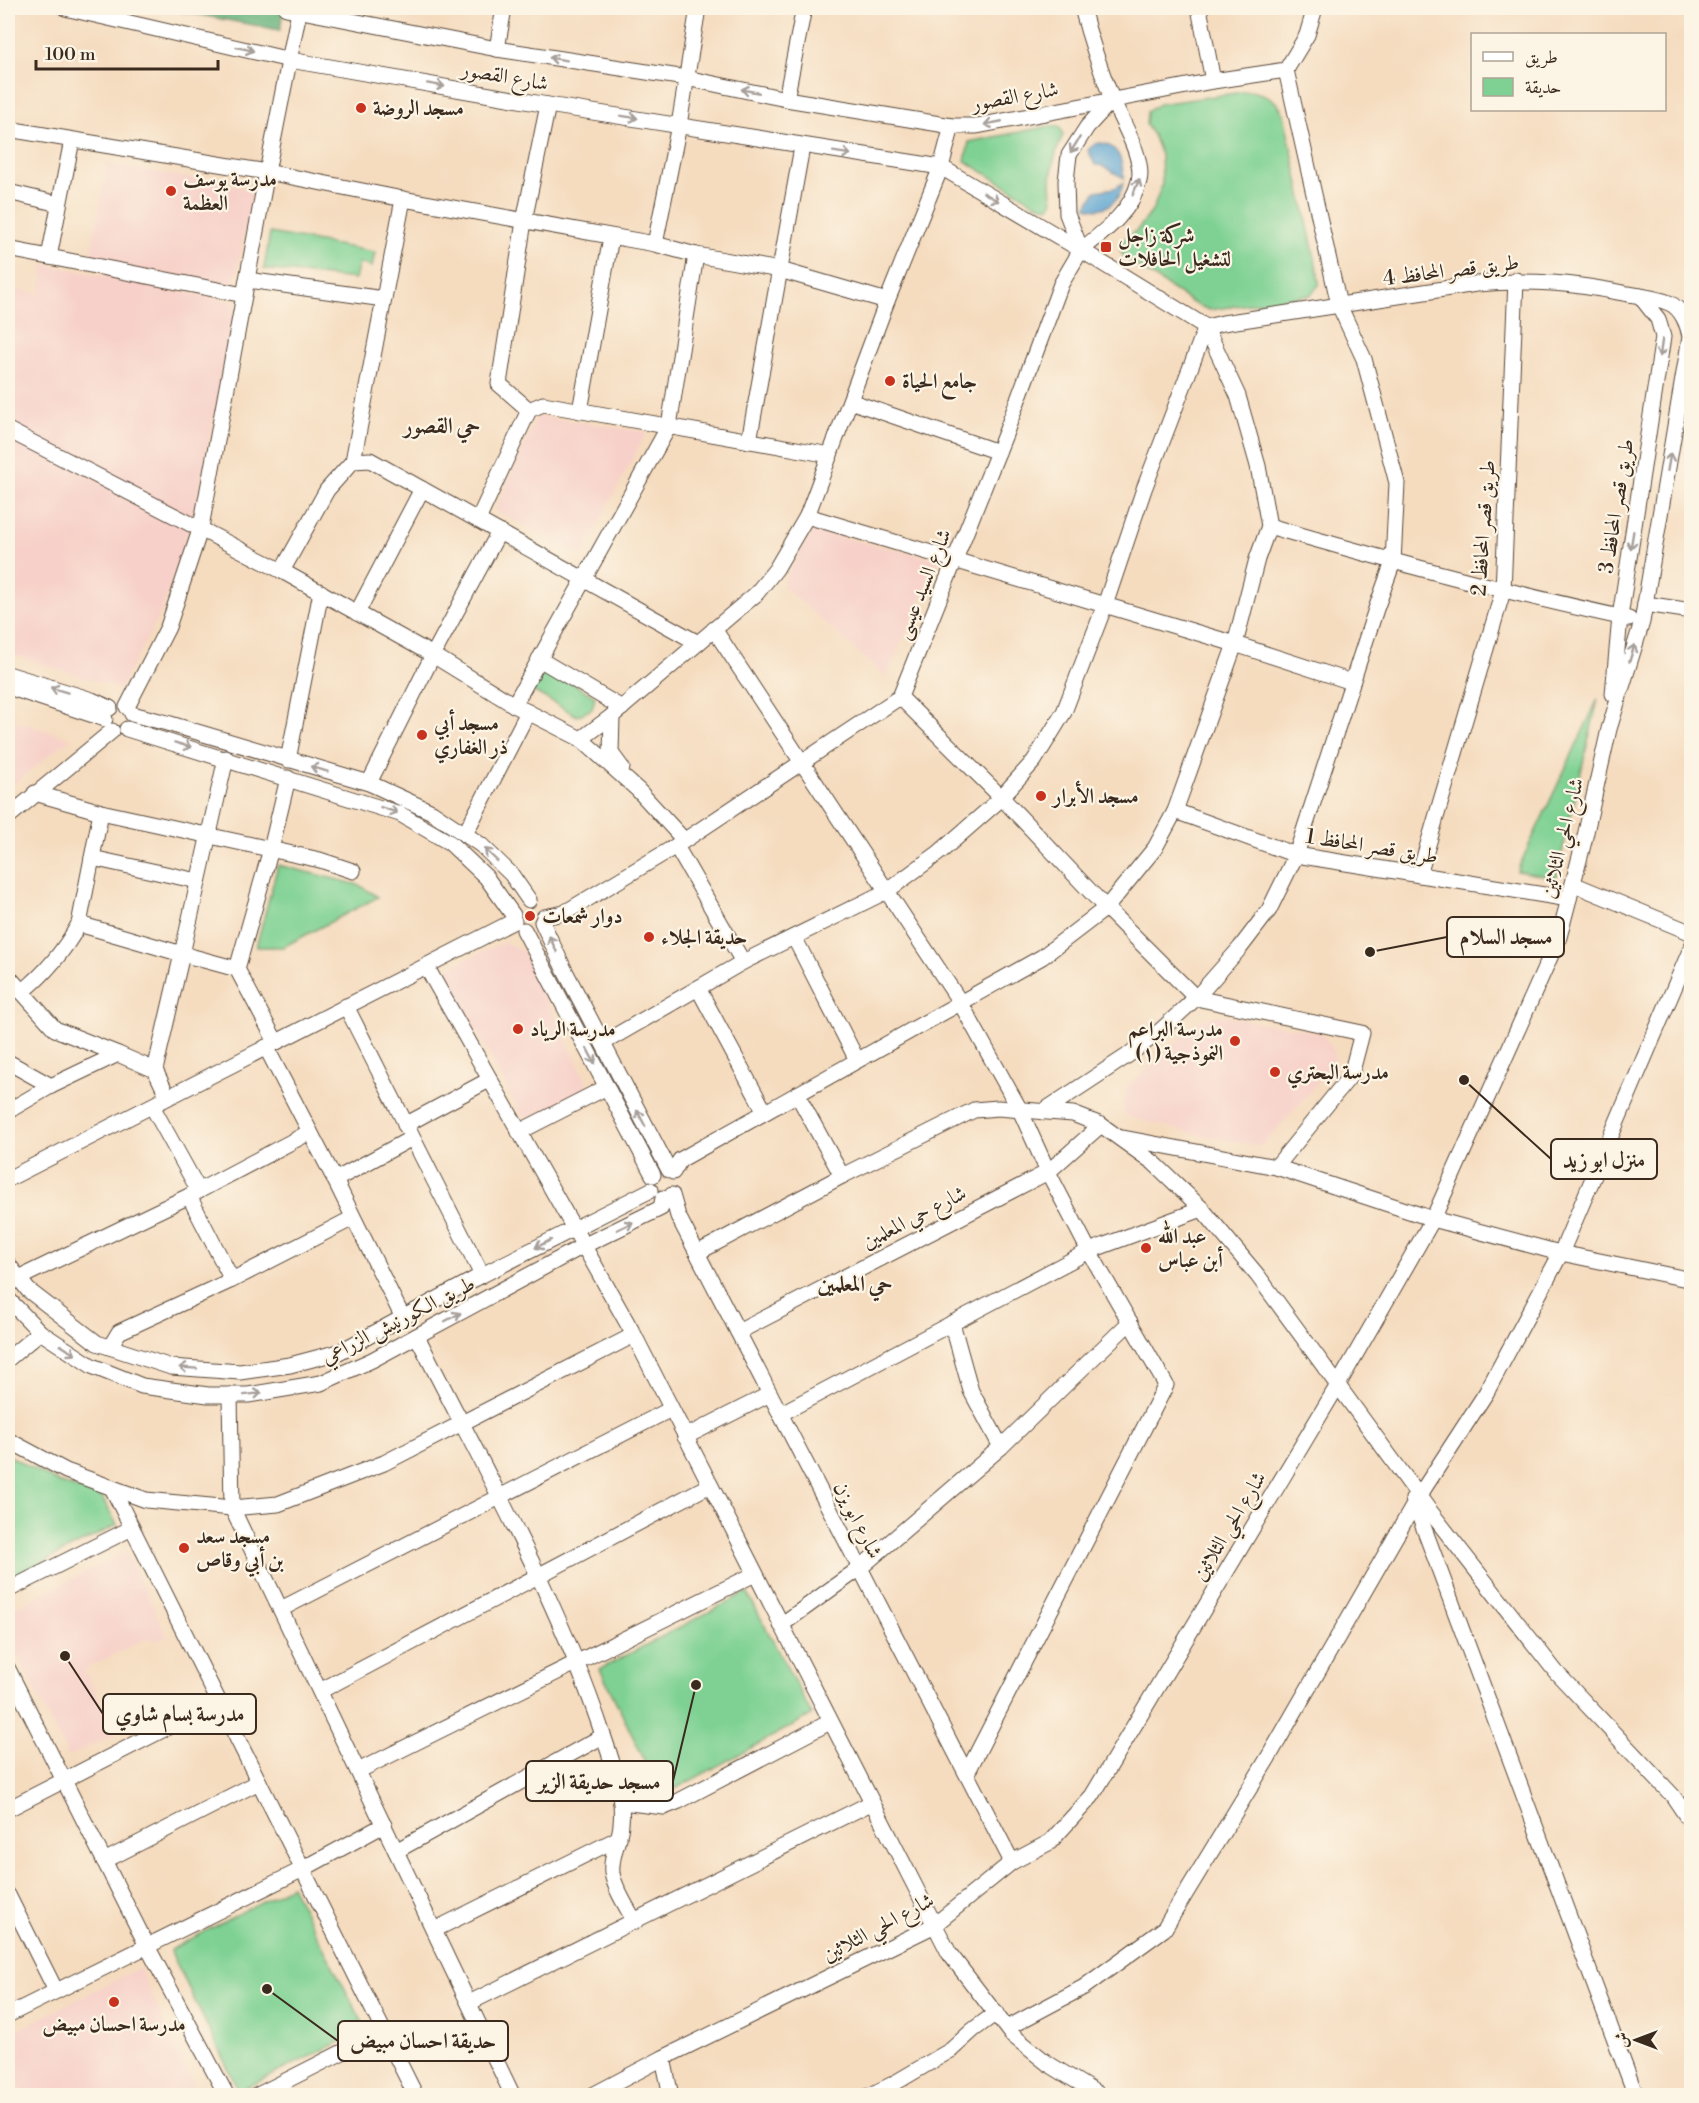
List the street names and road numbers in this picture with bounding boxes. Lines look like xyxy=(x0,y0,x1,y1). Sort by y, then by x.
street label: شارع القصور xyxy=(457,56,550,101)
street label: شارع القصور xyxy=(968,77,1061,122)
street label: طريق قصر المحافظ 4 xyxy=(1382,250,1521,292)
street label: طريق قصر المحافظ 3 xyxy=(1594,437,1640,575)
street label: طريق قصر المحافظ 2 xyxy=(1466,459,1502,597)
street label: شارع السيد عيسى xyxy=(890,525,962,645)
street label: شارع الحي الثلاثين xyxy=(1535,775,1596,903)
street label: طريق قصر المحافظ 1 xyxy=(1304,824,1440,870)
street label: شارع حي المعلمين xyxy=(858,1181,973,1259)
street label: طريق الكورنيش الزراعي xyxy=(317,1271,481,1374)
street label: شارع الحي الثلاثين xyxy=(1187,1467,1278,1589)
street label: شارع ابو يزن xyxy=(823,1478,888,1565)
street label: شارع الحي الثلاثين xyxy=(818,1888,942,1974)

